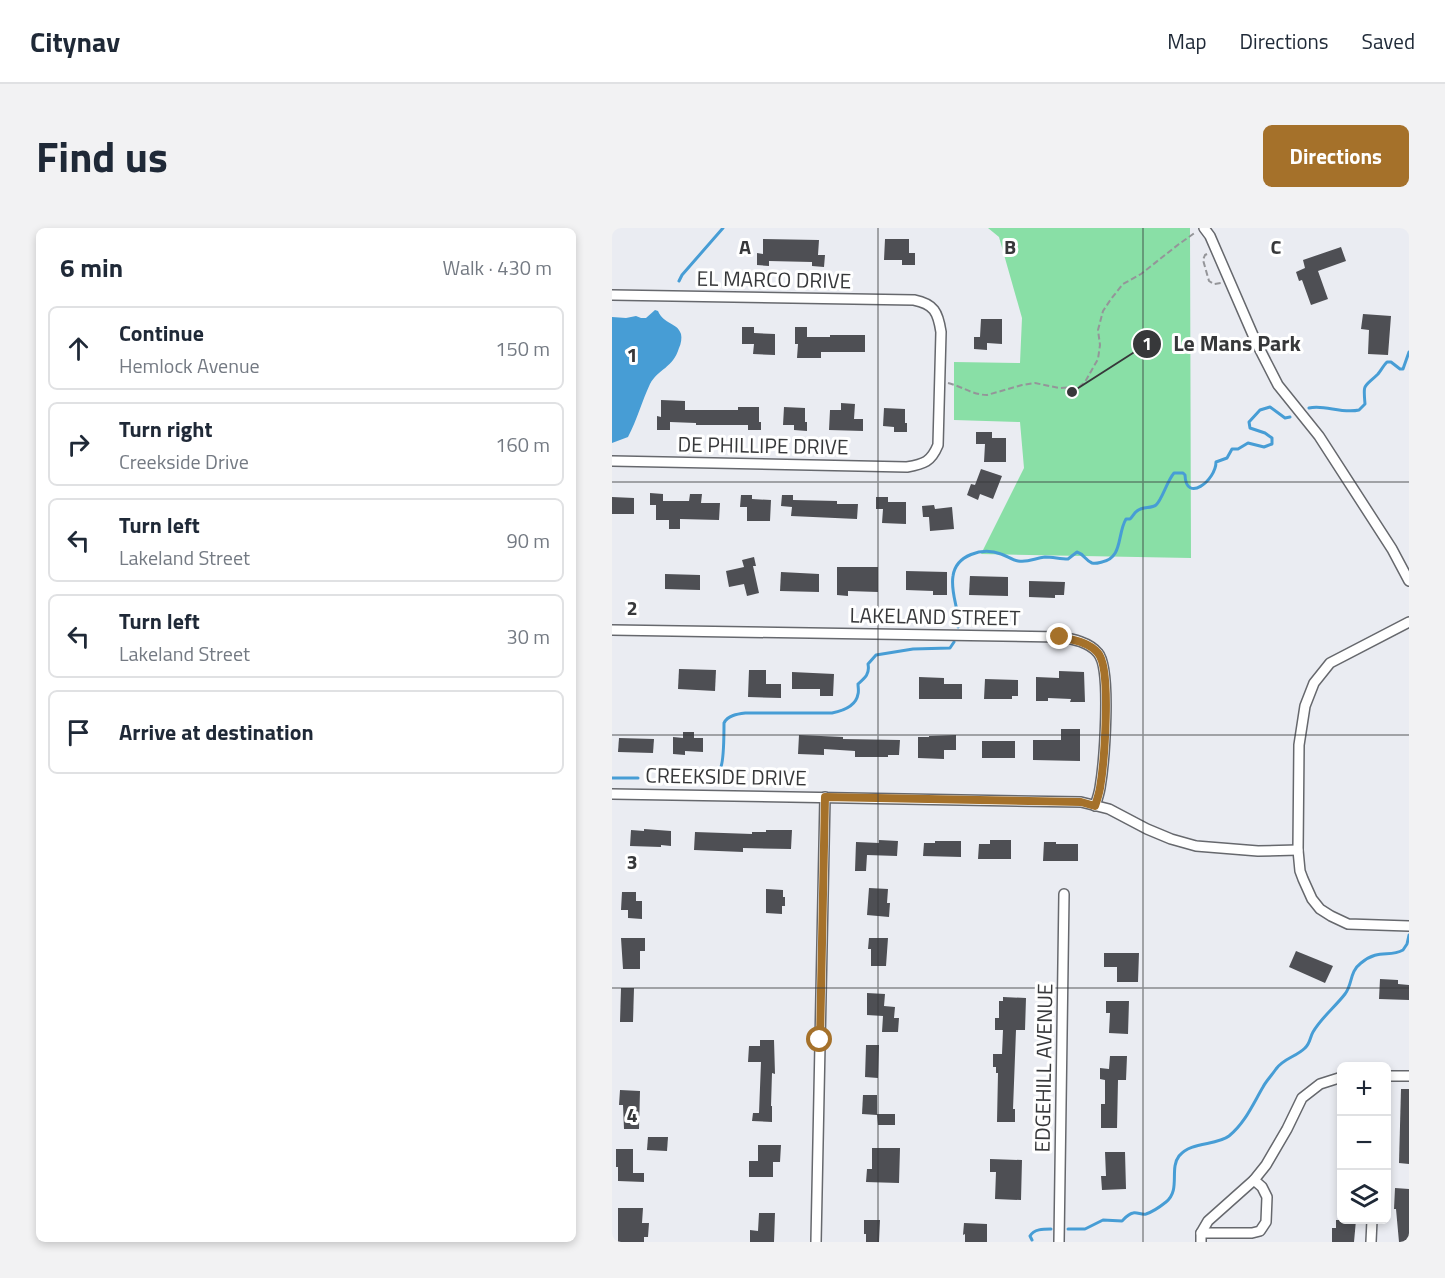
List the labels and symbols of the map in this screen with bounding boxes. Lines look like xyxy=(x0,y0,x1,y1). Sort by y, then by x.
text: A xyxy=(739,231,751,262)
text: B xyxy=(1004,231,1016,262)
text: C xyxy=(1271,231,1282,262)
street label: EL MARCO DRIVE xyxy=(696,262,852,296)
callout: Le Mans Park xyxy=(1132,324,1313,364)
text: Le Mans Park xyxy=(1173,326,1301,360)
text: 1 xyxy=(1142,330,1152,357)
text: 1 xyxy=(626,339,638,370)
street label: DE PHILLIPE DRIVE xyxy=(677,428,849,462)
text: 2 xyxy=(626,592,638,623)
street label: LAKELAND STREET xyxy=(849,599,1021,633)
route end xyxy=(1046,623,1072,649)
street label: CREEKSIDE DRIVE xyxy=(645,759,807,793)
text: 3 xyxy=(626,846,638,877)
street label: EDGEHILL AVENUE xyxy=(1026,983,1060,1153)
route start xyxy=(806,1026,832,1052)
text: 4 xyxy=(626,1099,638,1130)

